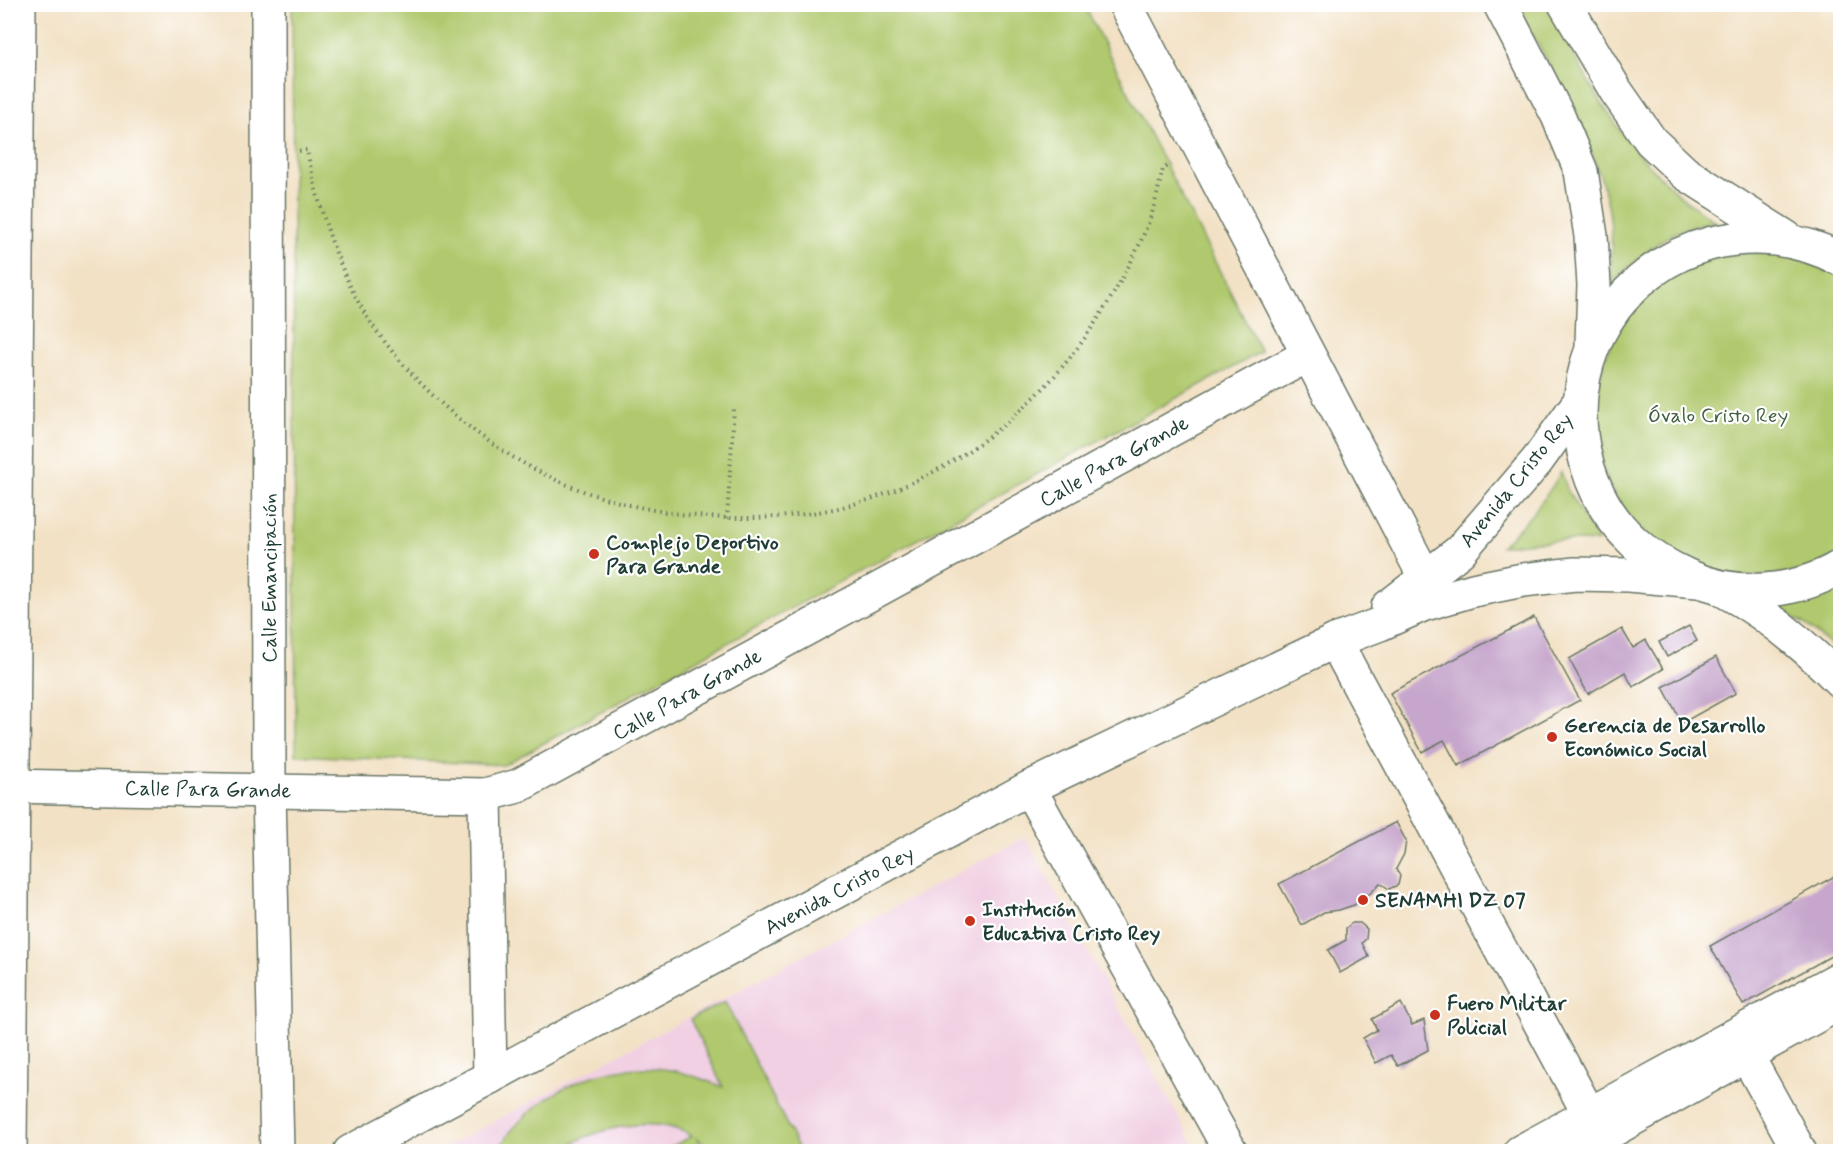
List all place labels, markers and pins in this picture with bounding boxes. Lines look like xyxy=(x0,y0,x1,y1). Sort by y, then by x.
place label: Complejo Deportivo Para Grande xyxy=(606,529,779,581)
marker: Complejo Deportivo Para Grande xyxy=(587,547,601,561)
place label: Gerencia de Desarrollo Económico Social xyxy=(1564,712,1765,764)
marker: Gerencia de Desarrollo Económico Social xyxy=(1545,730,1559,744)
place label: SENAMHI DZ 07 xyxy=(1375,887,1526,915)
marker: SENAMHI DZ 07 xyxy=(1356,893,1370,907)
place label: Institución Educativa Cristo Rey xyxy=(982,896,1161,948)
marker: Institución Educativa Cristo Rey xyxy=(963,914,977,928)
place label: Fuero Militar Policial xyxy=(1447,990,1568,1042)
marker: Fuero Militar Policial xyxy=(1428,1008,1442,1022)

